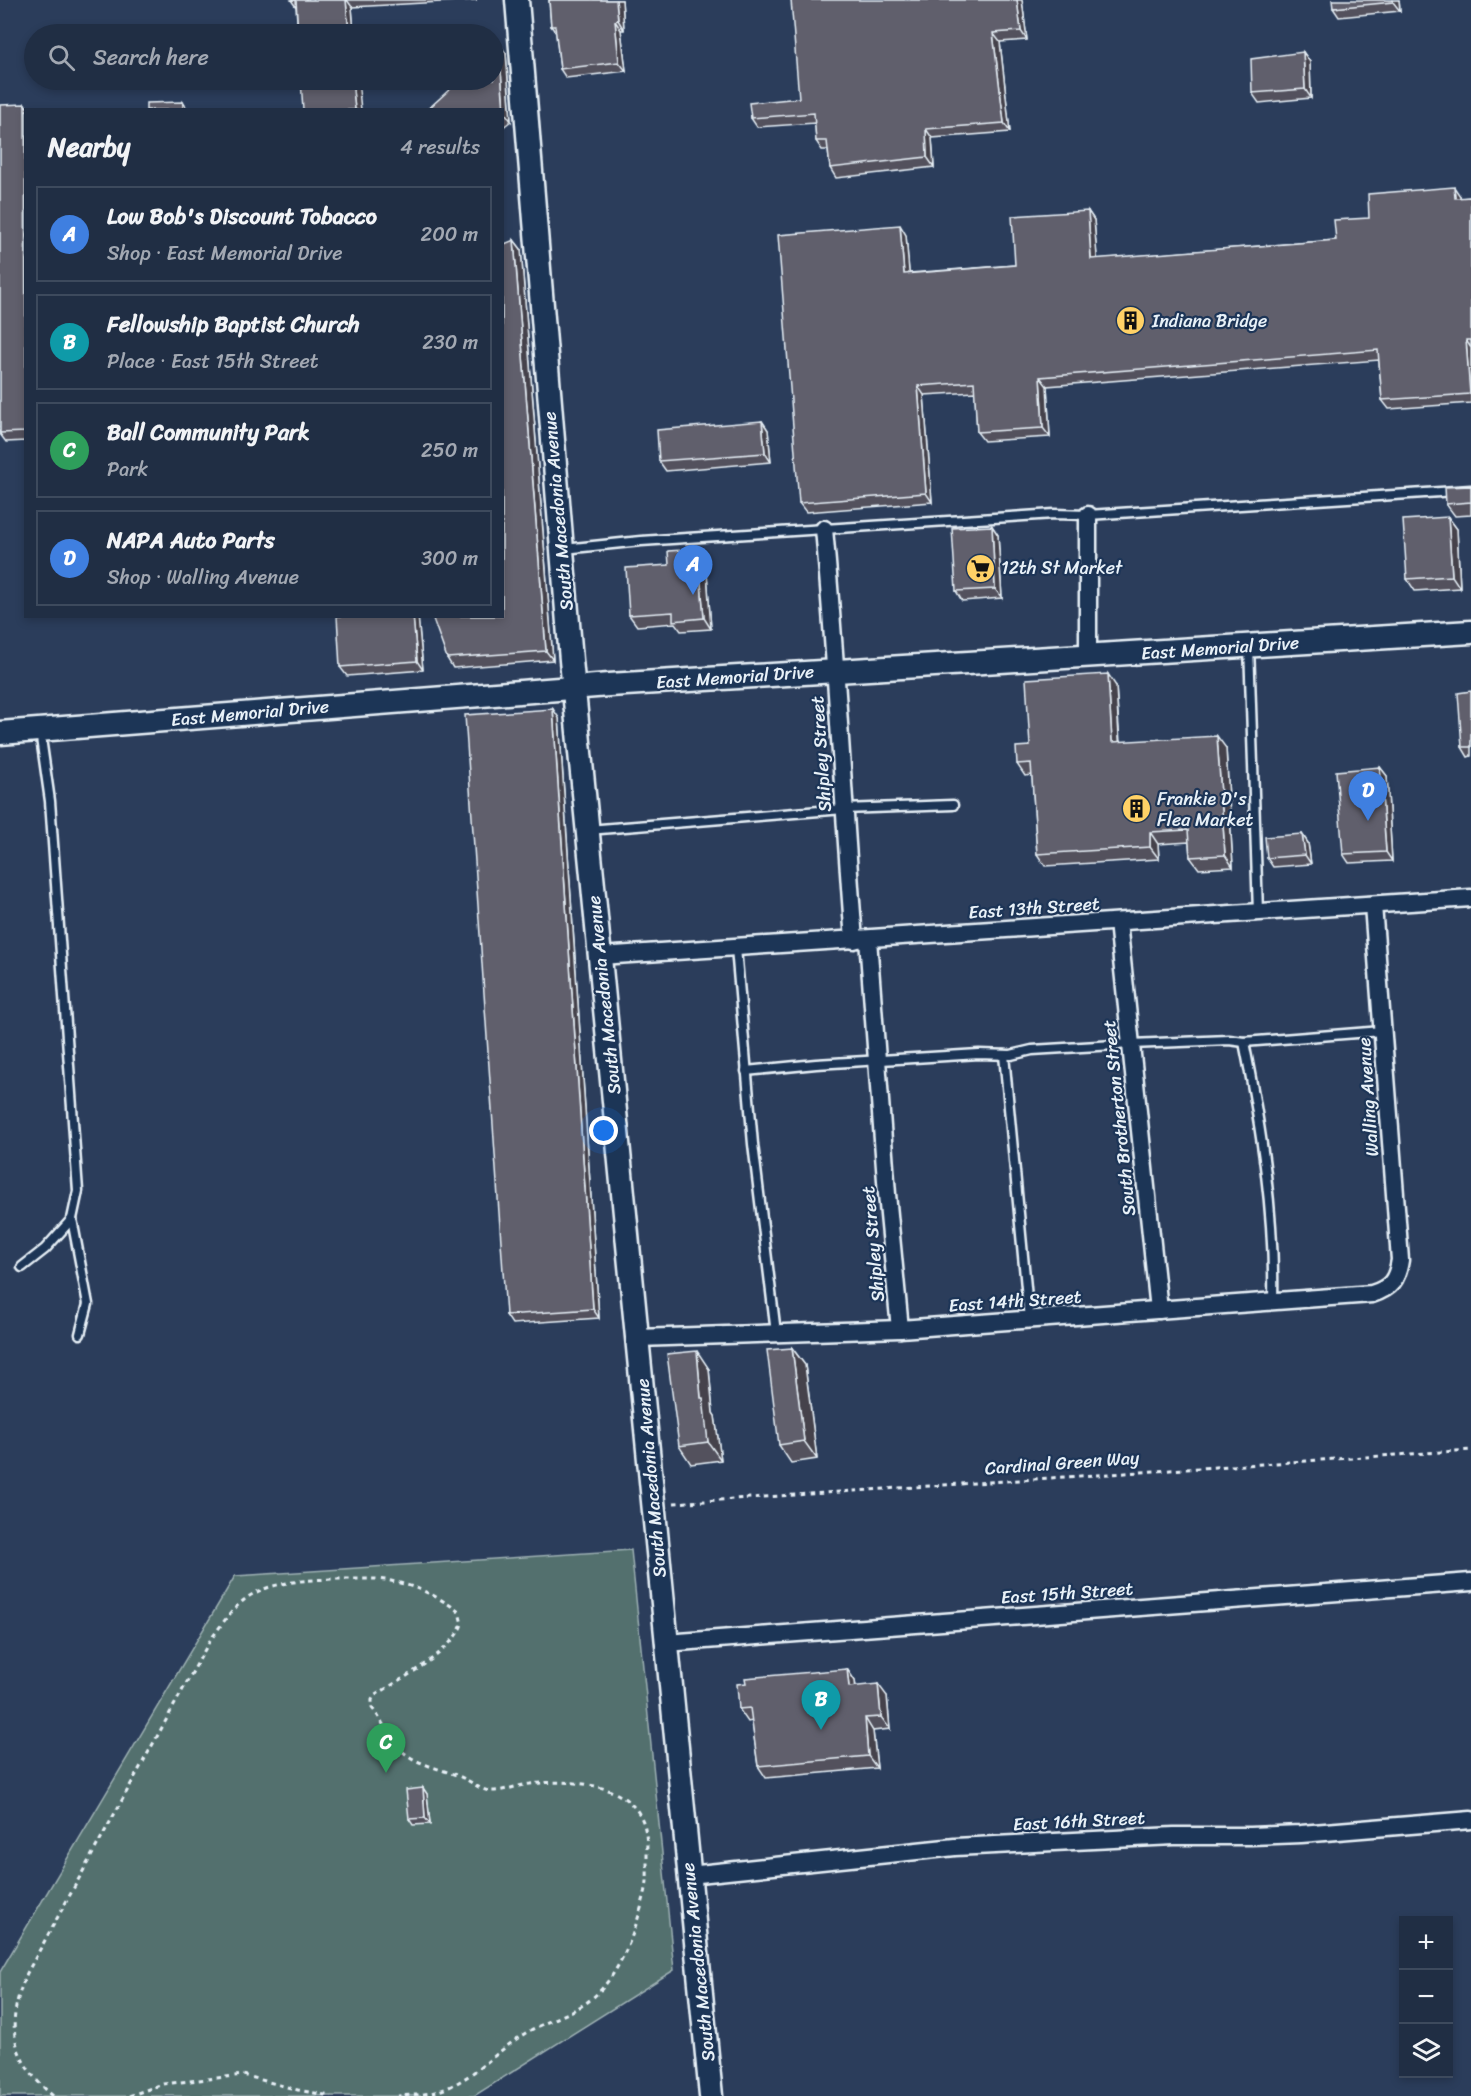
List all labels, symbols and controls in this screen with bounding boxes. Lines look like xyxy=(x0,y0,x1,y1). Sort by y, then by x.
search box xyxy=(24,24,504,90)
text: Search here xyxy=(93,38,209,77)
icon: search xyxy=(45,41,78,74)
text: Nearby xyxy=(48,124,130,170)
text: 4 results xyxy=(400,130,480,165)
text: Low Bob's Discount Tobacco xyxy=(107,197,377,236)
text: A xyxy=(63,217,76,252)
text: 200 m xyxy=(421,217,478,252)
text: Shop · East Memorial Drive xyxy=(107,236,343,271)
text: Fellowship Baptist Church xyxy=(107,305,359,344)
building icon: Indiana Bridge xyxy=(1115,305,1147,337)
place label: Indiana Bridge xyxy=(1151,305,1267,337)
text: B xyxy=(63,325,76,360)
text: 230 m xyxy=(422,325,478,360)
text: Place · East 15th Street xyxy=(107,344,319,379)
street label: South Macedonia Avenue xyxy=(533,410,583,612)
text: Ball Community Park xyxy=(107,413,310,452)
text: C xyxy=(63,433,76,468)
text: 250 m xyxy=(421,433,478,468)
text: Park xyxy=(107,452,148,487)
text: NAPA Auto Parts xyxy=(107,521,275,560)
text: D xyxy=(64,541,75,576)
text: 300 m xyxy=(421,541,478,576)
pin: A xyxy=(674,546,712,595)
supermarket icon: 12th St Market xyxy=(964,552,996,584)
place label: 12th St Market xyxy=(1001,552,1123,584)
text: Shop · Walling Avenue xyxy=(107,560,299,595)
street label: East Memorial Drive xyxy=(1140,627,1300,669)
street label: East Memorial Drive xyxy=(655,656,815,698)
street label: East Memorial Drive xyxy=(170,690,330,736)
street label: Shipley Street xyxy=(801,695,841,813)
pin: D xyxy=(1348,772,1388,821)
place label: Frankie D's Flea Market xyxy=(1157,783,1254,836)
building icon: Frankie D's Flea Market xyxy=(1120,793,1152,825)
street label: East 13th Street xyxy=(967,887,1101,929)
street label: South Macedonia Avenue xyxy=(578,894,630,1096)
street label: South Brotherton Street xyxy=(1093,1018,1145,1218)
street label: Walling Avenue xyxy=(1348,1036,1388,1158)
your location xyxy=(589,1116,618,1145)
street label: Shipley Street xyxy=(852,1185,894,1303)
street label: East 14th Street xyxy=(947,1280,1083,1322)
street label: South Macedonia Avenue xyxy=(626,1377,676,1579)
street label: Cardinal Green Way xyxy=(984,1442,1141,1484)
street label: East 15th Street xyxy=(1000,1572,1135,1614)
pin: B xyxy=(802,1680,840,1730)
pin: C xyxy=(366,1724,406,1773)
street label: East 16th Street xyxy=(1012,1802,1146,1840)
street label: South Macedonia Avenue xyxy=(672,1861,724,2063)
map controls xyxy=(1399,1916,1453,2078)
button: + xyxy=(1399,1916,1453,1970)
button: − xyxy=(1399,1970,1453,2024)
button: layers xyxy=(1399,2024,1453,2078)

